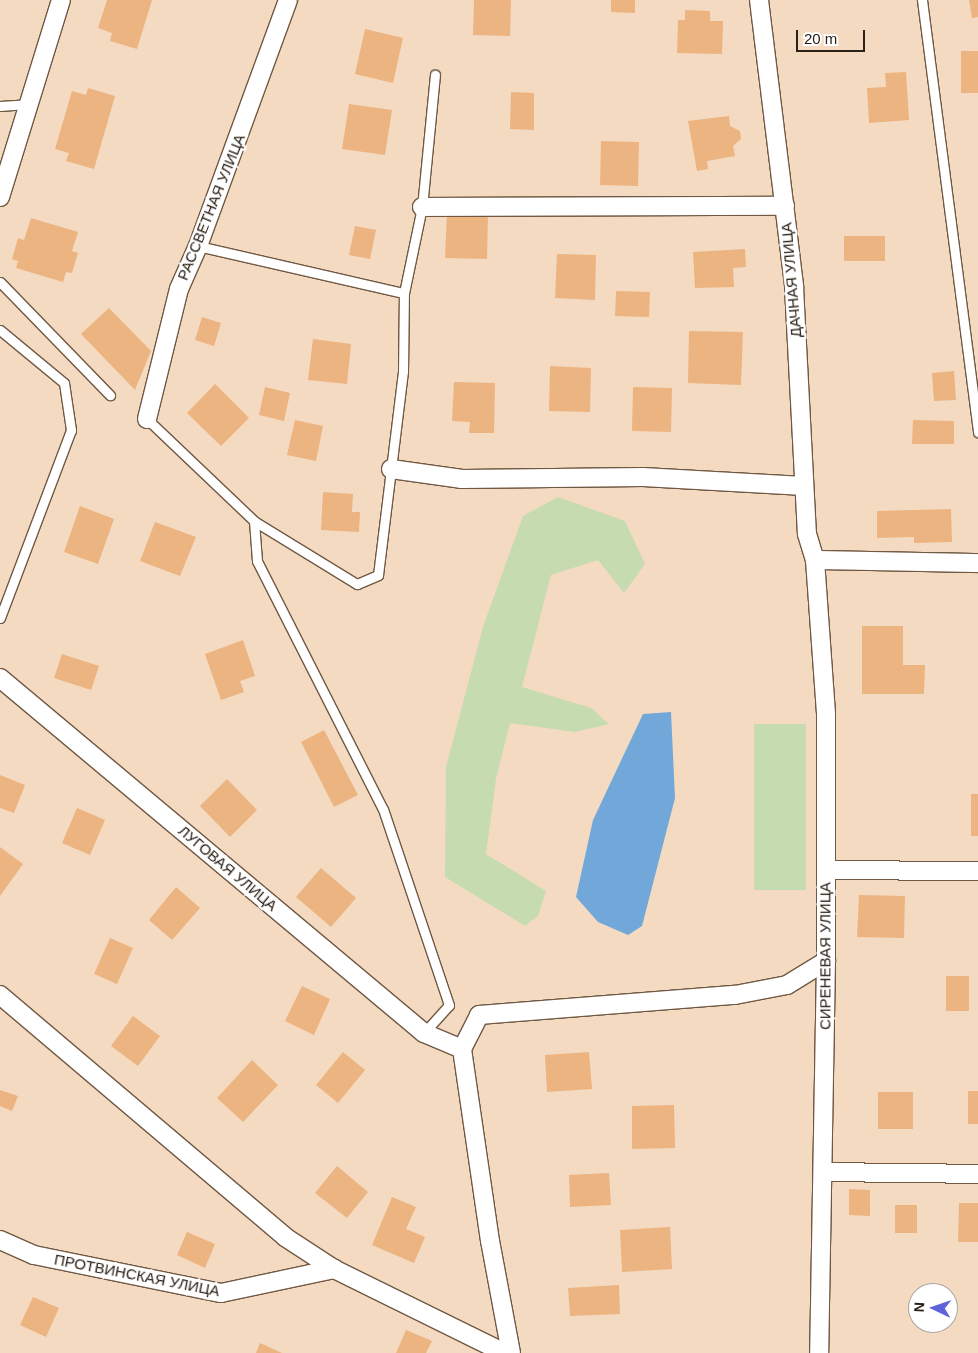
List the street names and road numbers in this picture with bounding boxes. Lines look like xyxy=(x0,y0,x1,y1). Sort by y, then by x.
street label: РАССВЕТНАЯ УЛИЦА xyxy=(173,131,249,283)
street label: ДАЧНАЯ УЛИЦА xyxy=(777,222,805,338)
street label: ЛУГОВАЯ УЛИЦА xyxy=(175,821,281,915)
street label: СИРЕНЕВАЯ УЛИЦА xyxy=(816,882,834,1030)
street label: ПРОТВИНСКАЯ УЛИЦА xyxy=(53,1250,221,1300)

